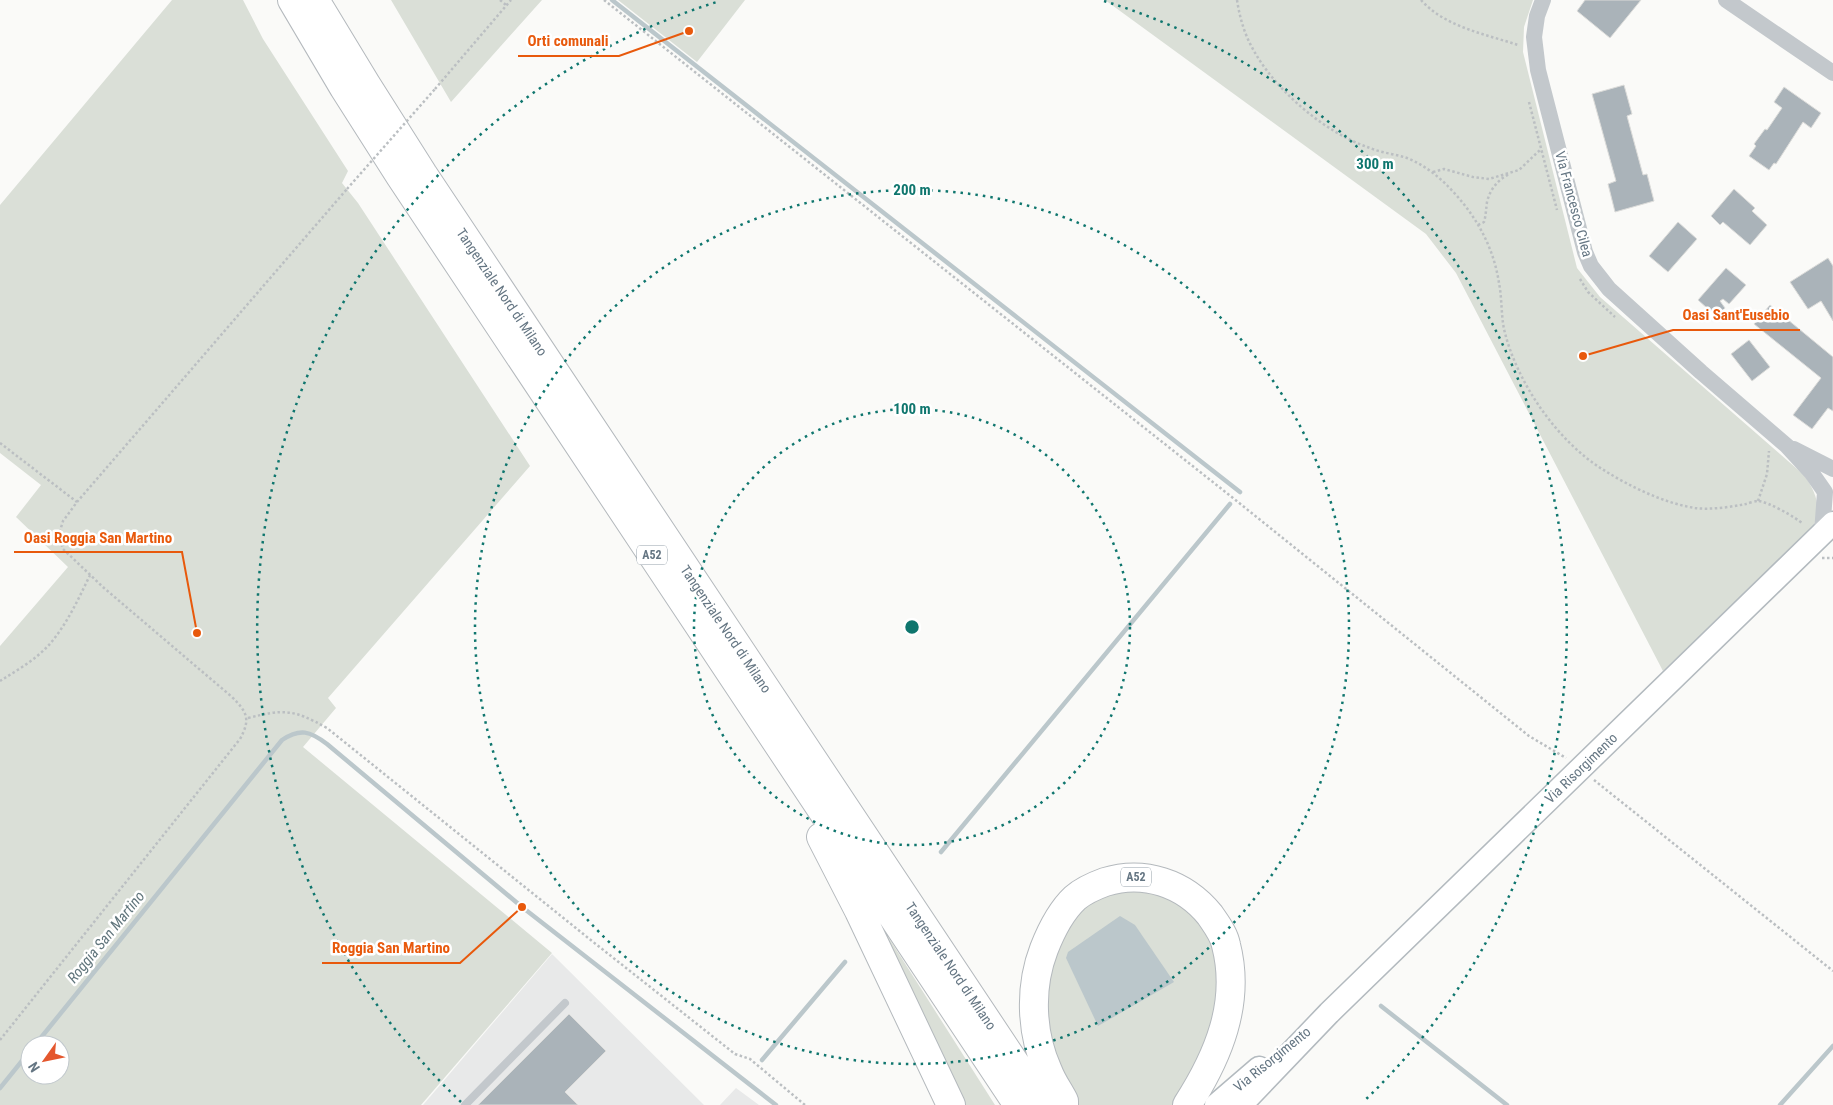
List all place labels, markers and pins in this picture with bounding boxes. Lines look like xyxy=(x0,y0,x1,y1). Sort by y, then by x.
callout: Orti comunali xyxy=(518,26,619,56)
callout: Oasi Sant'Eusebio xyxy=(1673,300,1800,330)
callout: Oasi Roggia San Martino xyxy=(14,522,182,552)
centre of rings xyxy=(903,618,921,636)
callout: Roggia San Martino xyxy=(322,933,460,963)

